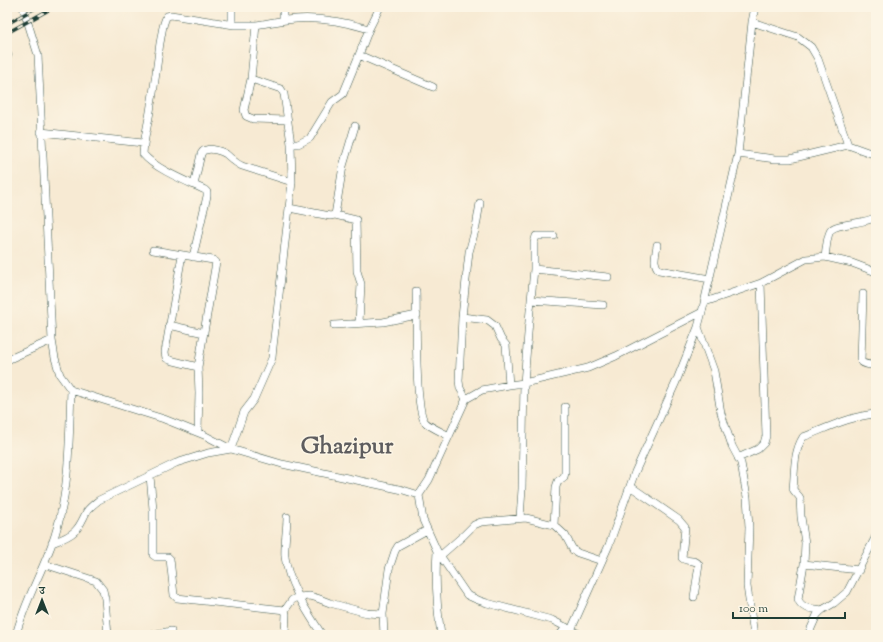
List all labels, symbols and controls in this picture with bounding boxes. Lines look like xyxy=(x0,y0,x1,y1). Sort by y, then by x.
district label: Ghazipur xyxy=(301,431,394,464)
north arrow xyxy=(22,580,62,620)
text: उ xyxy=(38,583,46,599)
scale bar xyxy=(733,594,845,620)
text: 100 m xyxy=(739,600,768,618)

